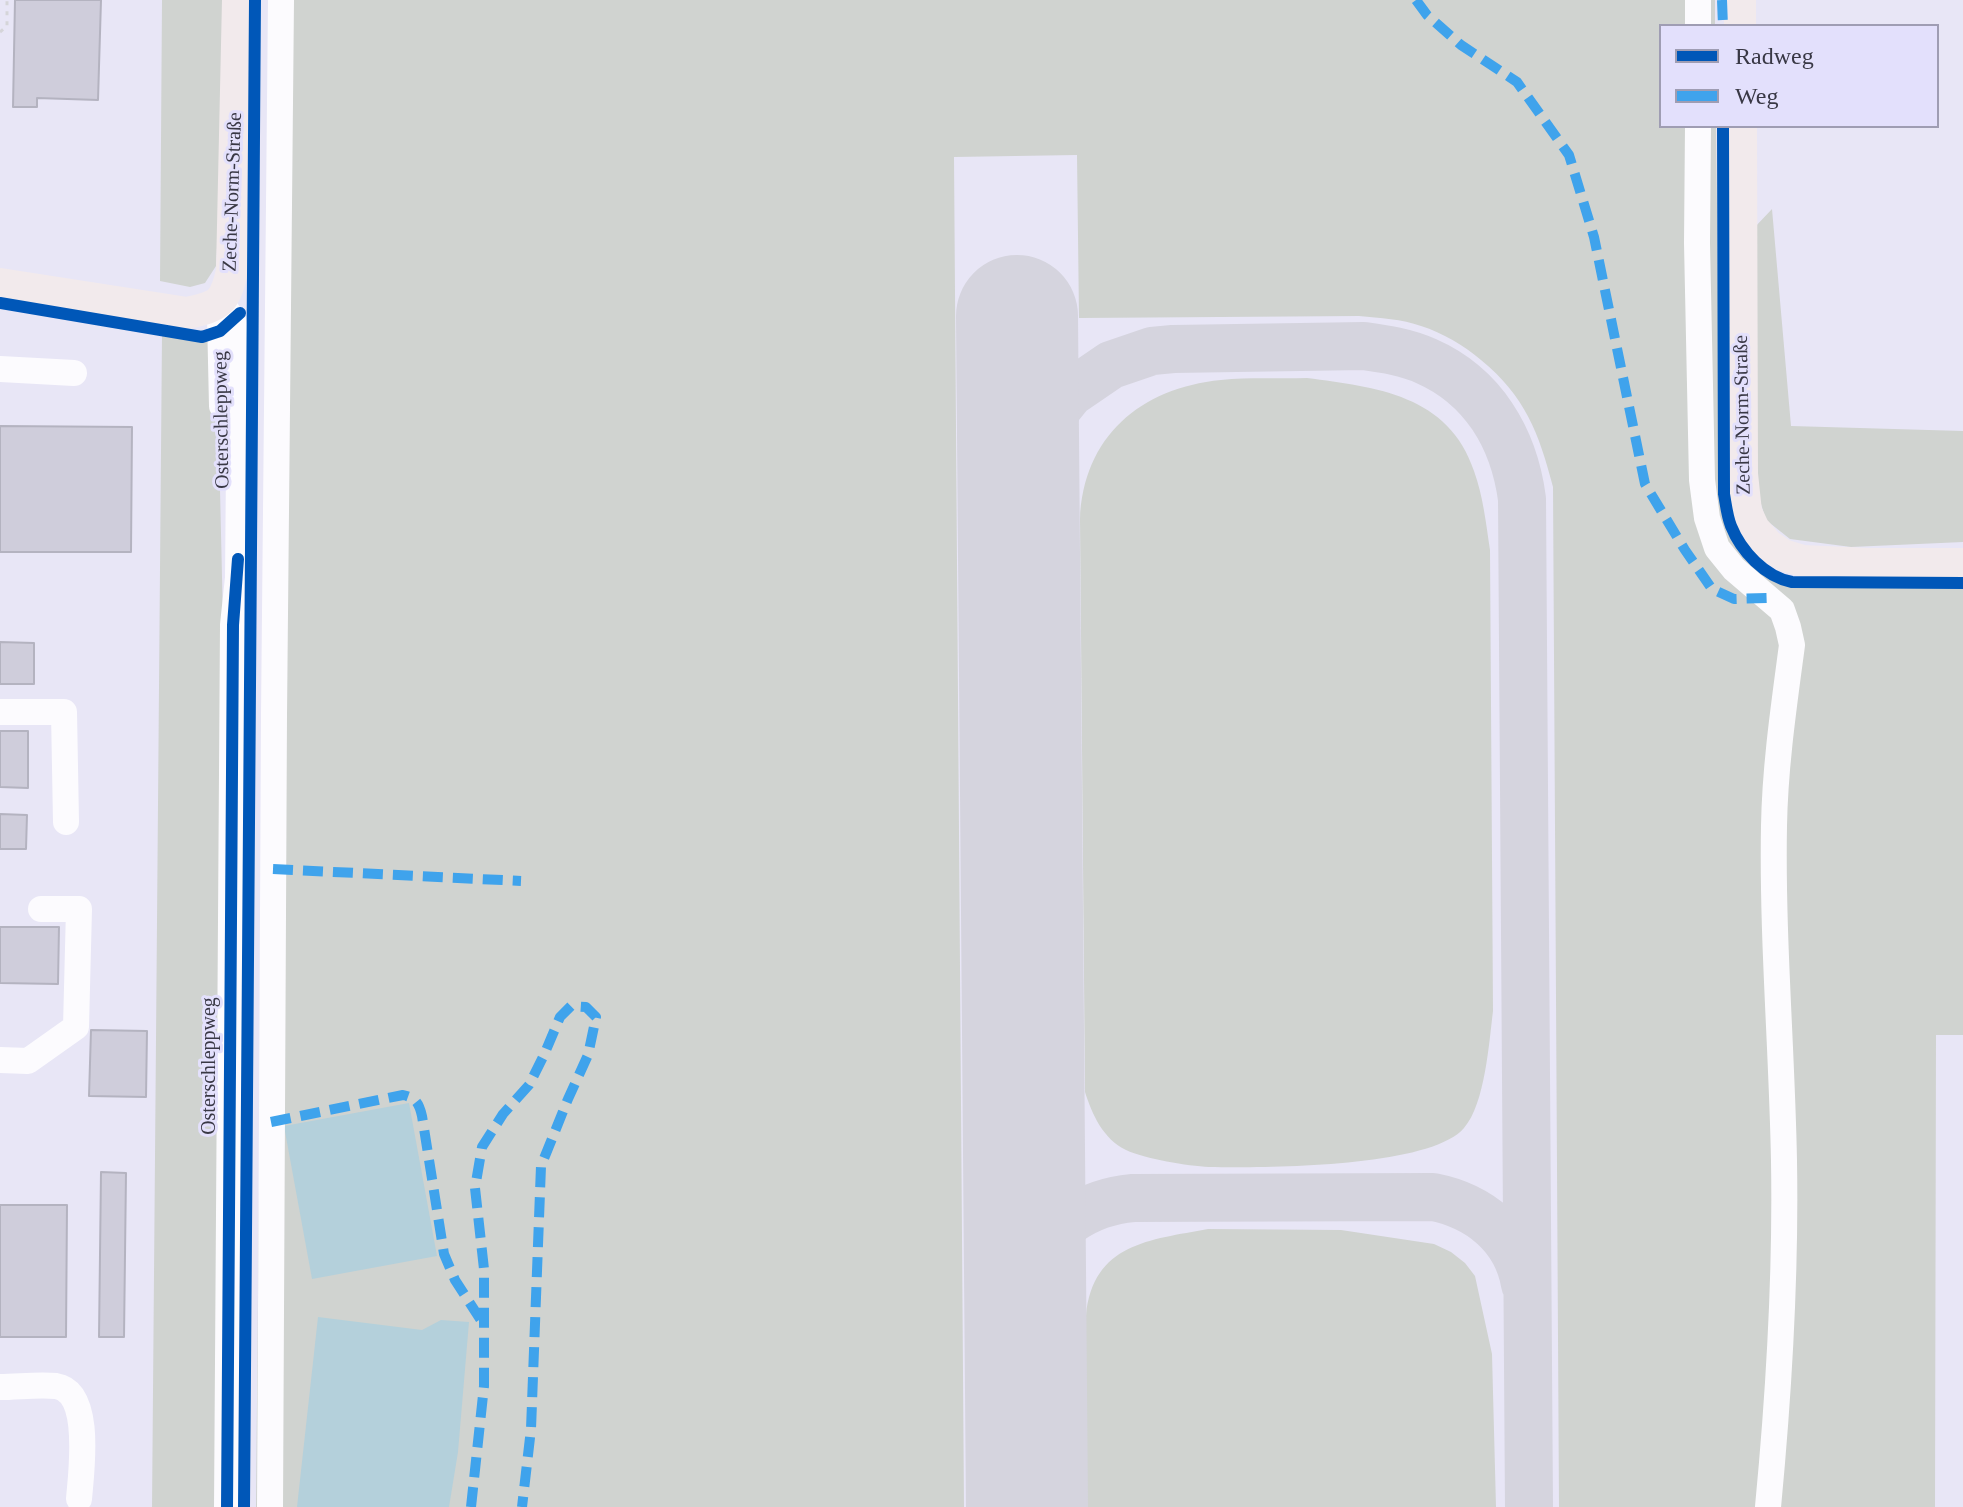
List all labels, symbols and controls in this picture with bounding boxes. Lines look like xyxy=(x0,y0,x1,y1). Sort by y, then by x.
legend xyxy=(1659,24,1939,128)
text: Radweg xyxy=(1735,43,1814,69)
text: Weg xyxy=(1735,83,1778,109)
street label: Zeche-Norm-Straße xyxy=(218,112,248,272)
street label: Zeche-Norm-Straße xyxy=(1730,335,1756,495)
street label: Osterschleppweg xyxy=(209,351,235,489)
street label: Osterschleppweg xyxy=(198,997,222,1135)

